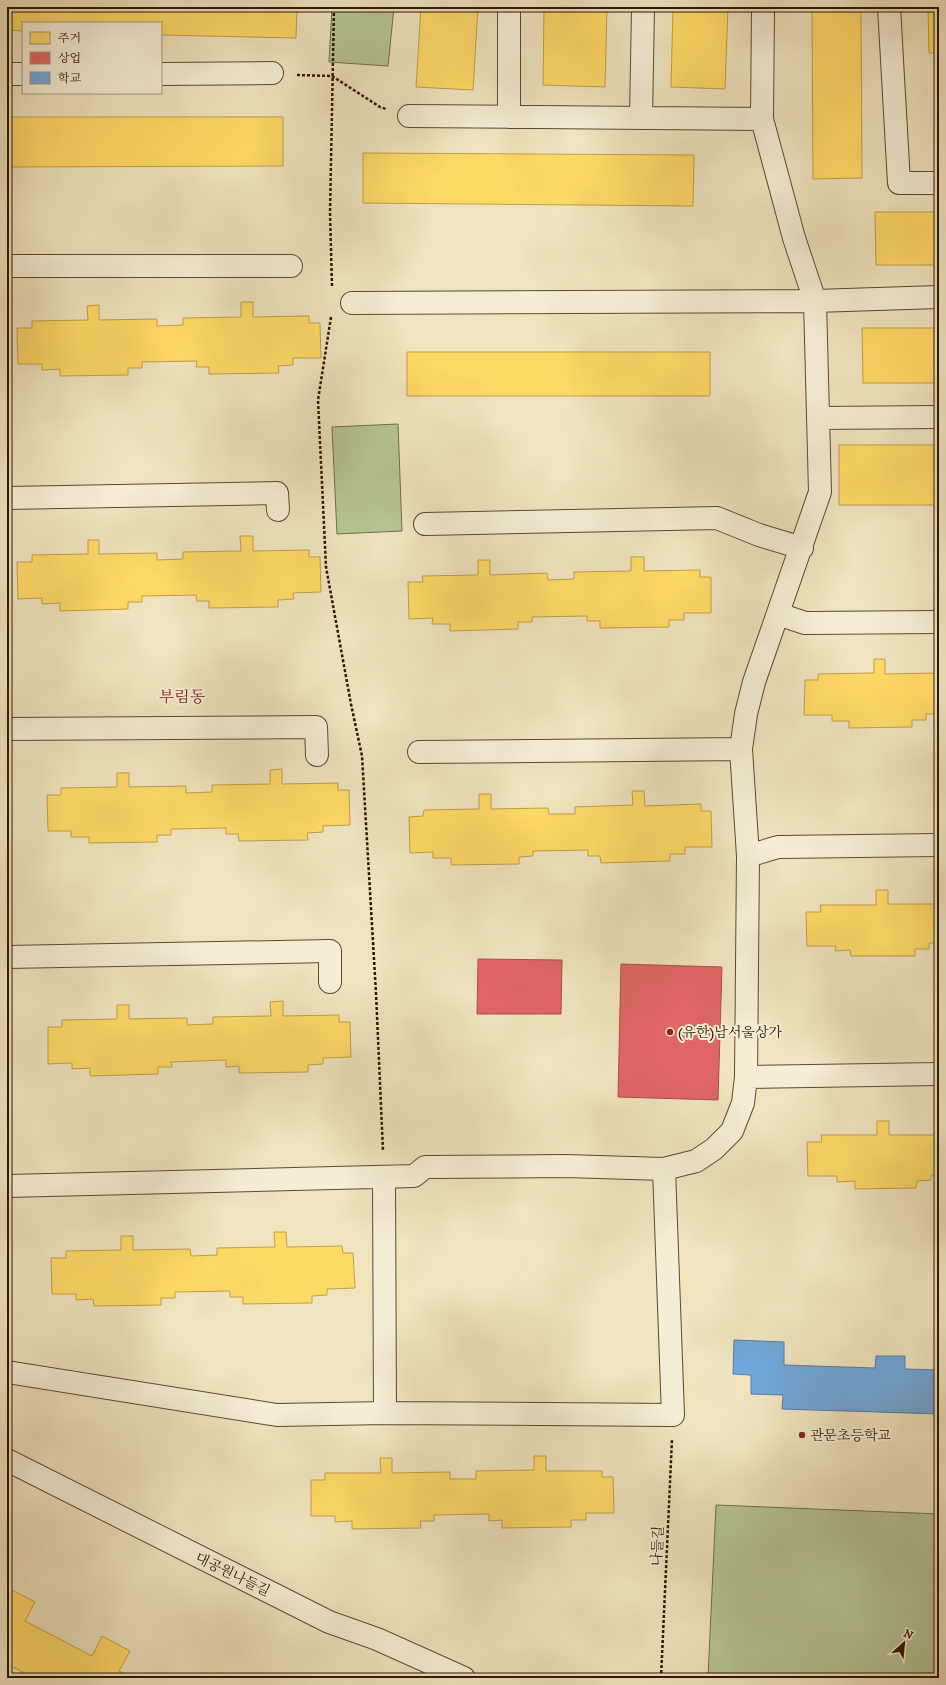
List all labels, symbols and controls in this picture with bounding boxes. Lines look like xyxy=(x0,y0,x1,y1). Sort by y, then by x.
legend xyxy=(22,22,162,94)
text: 주거 xyxy=(58,31,81,46)
text: 상업 xyxy=(58,51,81,66)
text: 학교 xyxy=(58,71,82,86)
district label: 부림동 xyxy=(159,687,206,707)
place label: (유한)남서울상가 xyxy=(678,1024,782,1042)
marker: (유한)남서울상가 xyxy=(665,1027,675,1037)
place label: 관문초등학교 xyxy=(810,1427,892,1445)
marker: 관문초등학교 xyxy=(797,1430,807,1440)
street label: 나들길 xyxy=(648,1525,668,1567)
street label: 대공원나들길 xyxy=(192,1549,273,1601)
north arrow xyxy=(884,1623,924,1663)
text: N xyxy=(901,1627,915,1643)

